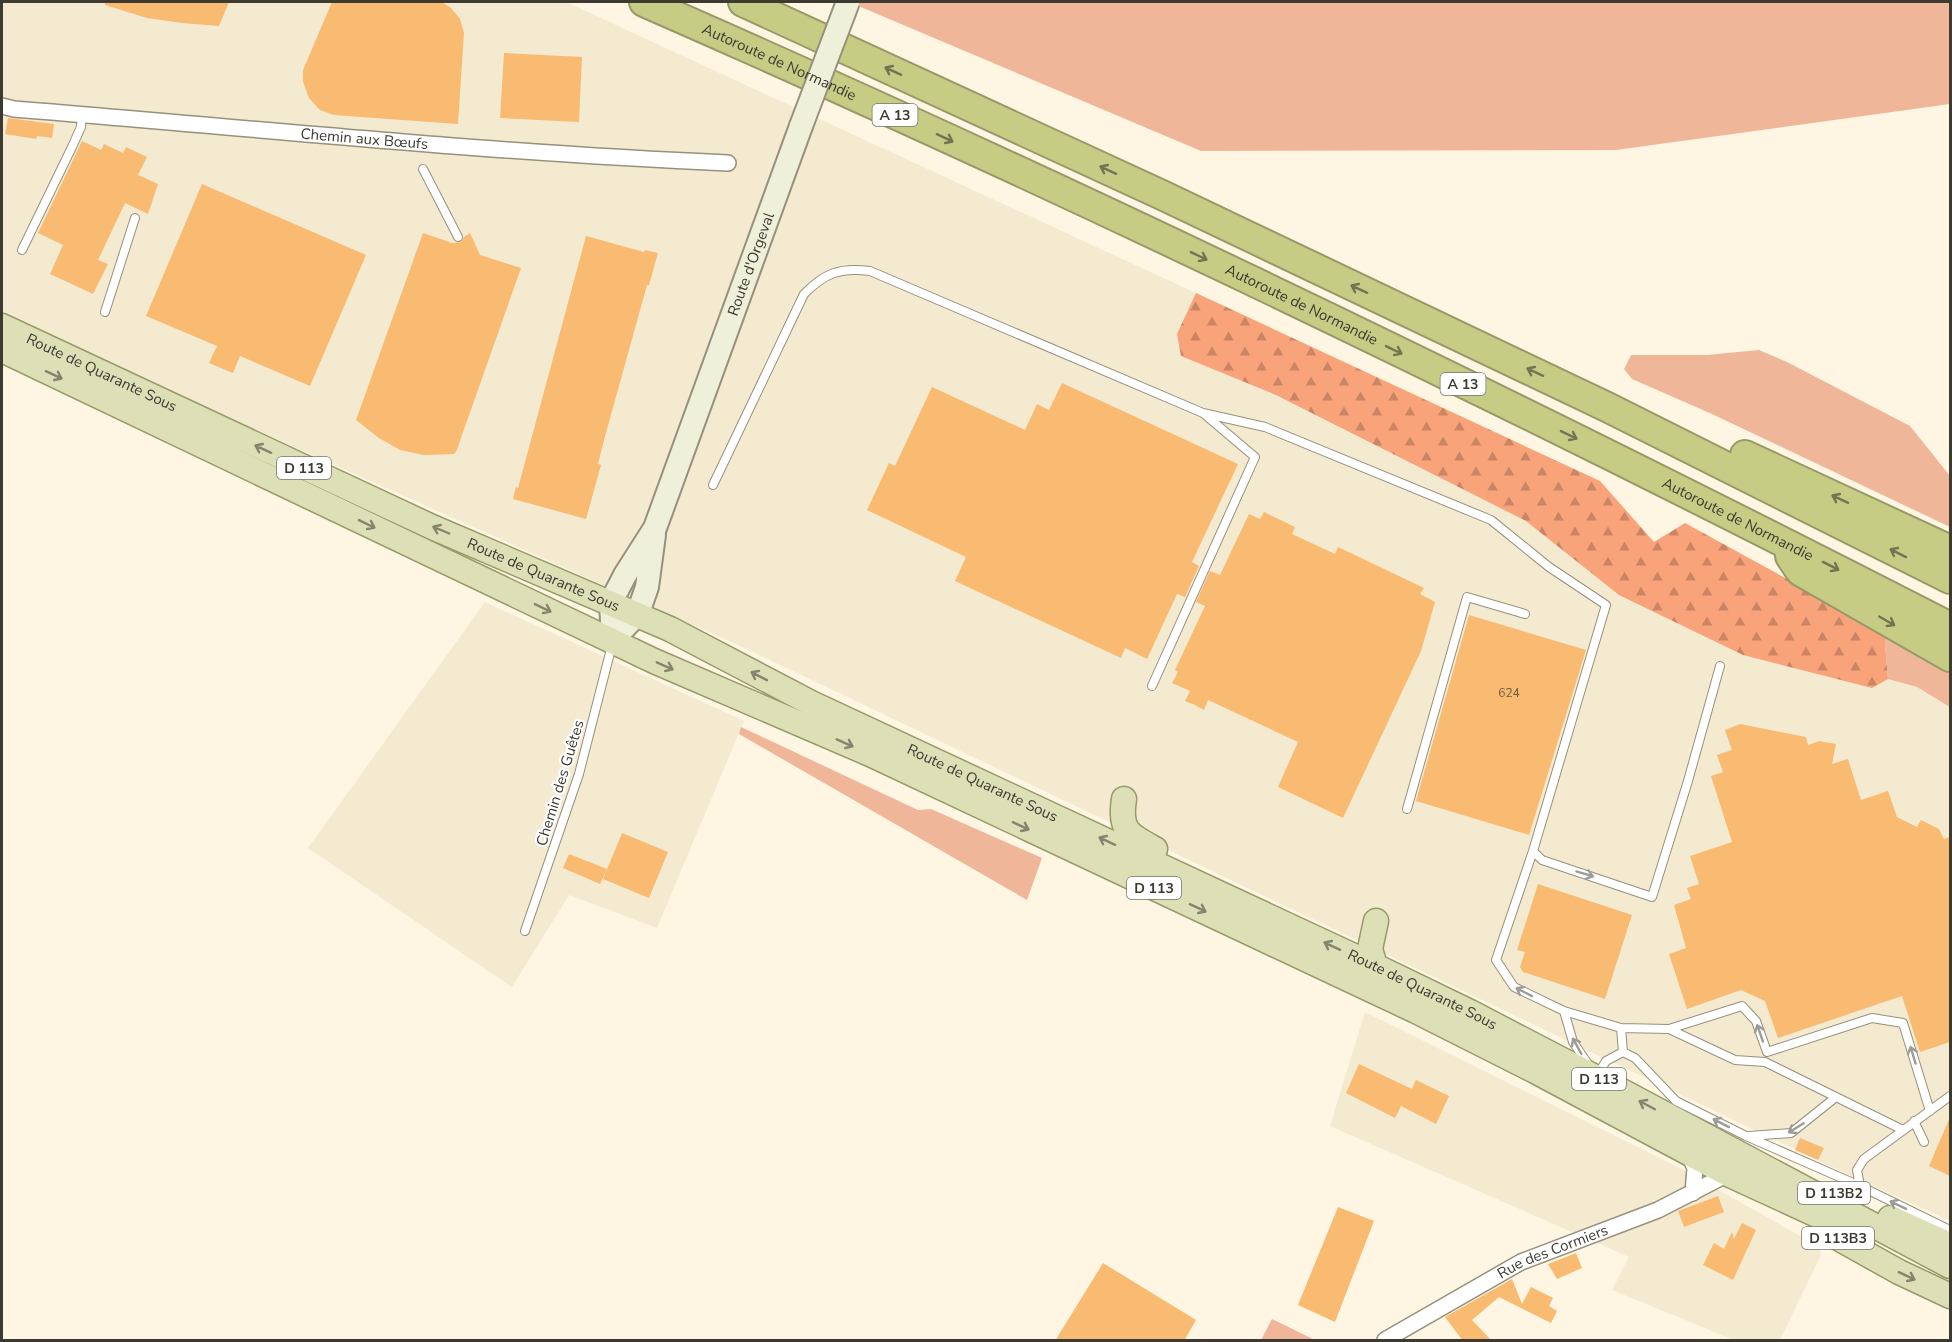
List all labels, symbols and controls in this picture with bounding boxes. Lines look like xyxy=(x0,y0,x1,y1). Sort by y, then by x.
street label: Autoroute de Normandie xyxy=(699,19,860,105)
one-way arrow xyxy=(885,64,903,76)
road number: A 13 xyxy=(872,104,918,126)
street label: Chemin aux Bœufs xyxy=(300,123,429,154)
one-way arrow xyxy=(936,133,954,145)
one-way arrow xyxy=(1100,164,1118,175)
street label: Route d'Orgeval xyxy=(723,209,779,319)
one-way arrow xyxy=(1190,251,1208,263)
street label: Autoroute de Normandie xyxy=(1222,259,1381,350)
one-way arrow xyxy=(1350,282,1368,294)
street label: Route de Quarante Sous xyxy=(23,329,180,416)
one-way arrow xyxy=(1384,345,1402,357)
one-way arrow xyxy=(1526,366,1544,378)
one-way arrow xyxy=(45,370,63,382)
road number: A 13 xyxy=(1440,373,1486,395)
one-way arrow xyxy=(1560,430,1578,442)
one-way arrow xyxy=(255,442,273,454)
road number: D 113 xyxy=(277,457,331,479)
street label: Autoroute de Normandie xyxy=(1659,473,1817,566)
one-way arrow xyxy=(1832,493,1850,505)
one-way arrow xyxy=(358,518,376,530)
one-way arrow xyxy=(432,524,450,535)
street label: Route de Quarante Sous xyxy=(464,533,623,616)
one-way arrow xyxy=(1890,547,1908,558)
one-way arrow xyxy=(1822,561,1840,572)
one-way arrow xyxy=(534,602,552,614)
one-way arrow xyxy=(1878,615,1895,627)
one-way arrow xyxy=(656,661,674,673)
one-way arrow xyxy=(751,670,768,682)
house number: 624 xyxy=(1498,685,1520,701)
street label: Chemin des Guêtes xyxy=(531,718,589,848)
one-way arrow xyxy=(835,738,853,749)
street label: Route de Quarante Sous xyxy=(904,739,1061,827)
one-way arrow xyxy=(1012,820,1030,832)
one-way arrow xyxy=(1099,835,1117,847)
one-way arrow xyxy=(1575,869,1594,880)
road number: D 113 xyxy=(1127,877,1181,899)
one-way arrow xyxy=(1188,903,1206,915)
one-way arrow xyxy=(1324,939,1342,951)
street label: Route de Quarante Sous xyxy=(1344,945,1501,1034)
one-way arrow xyxy=(1515,986,1533,998)
one-way arrow xyxy=(1754,1024,1765,1043)
one-way arrow xyxy=(1571,1038,1583,1055)
one-way arrow xyxy=(1907,1046,1918,1065)
road number: D 113 xyxy=(1572,1068,1626,1090)
one-way arrow xyxy=(1639,1099,1657,1110)
one-way arrow xyxy=(1712,1117,1730,1129)
one-way arrow xyxy=(1787,1122,1804,1134)
road number: D 113B2 xyxy=(1798,1182,1870,1204)
one-way arrow xyxy=(1889,1198,1907,1210)
street label: Rue des Cormiers xyxy=(1494,1220,1611,1284)
road number: D 113B3 xyxy=(1802,1227,1874,1249)
one-way arrow xyxy=(1897,1270,1915,1282)

